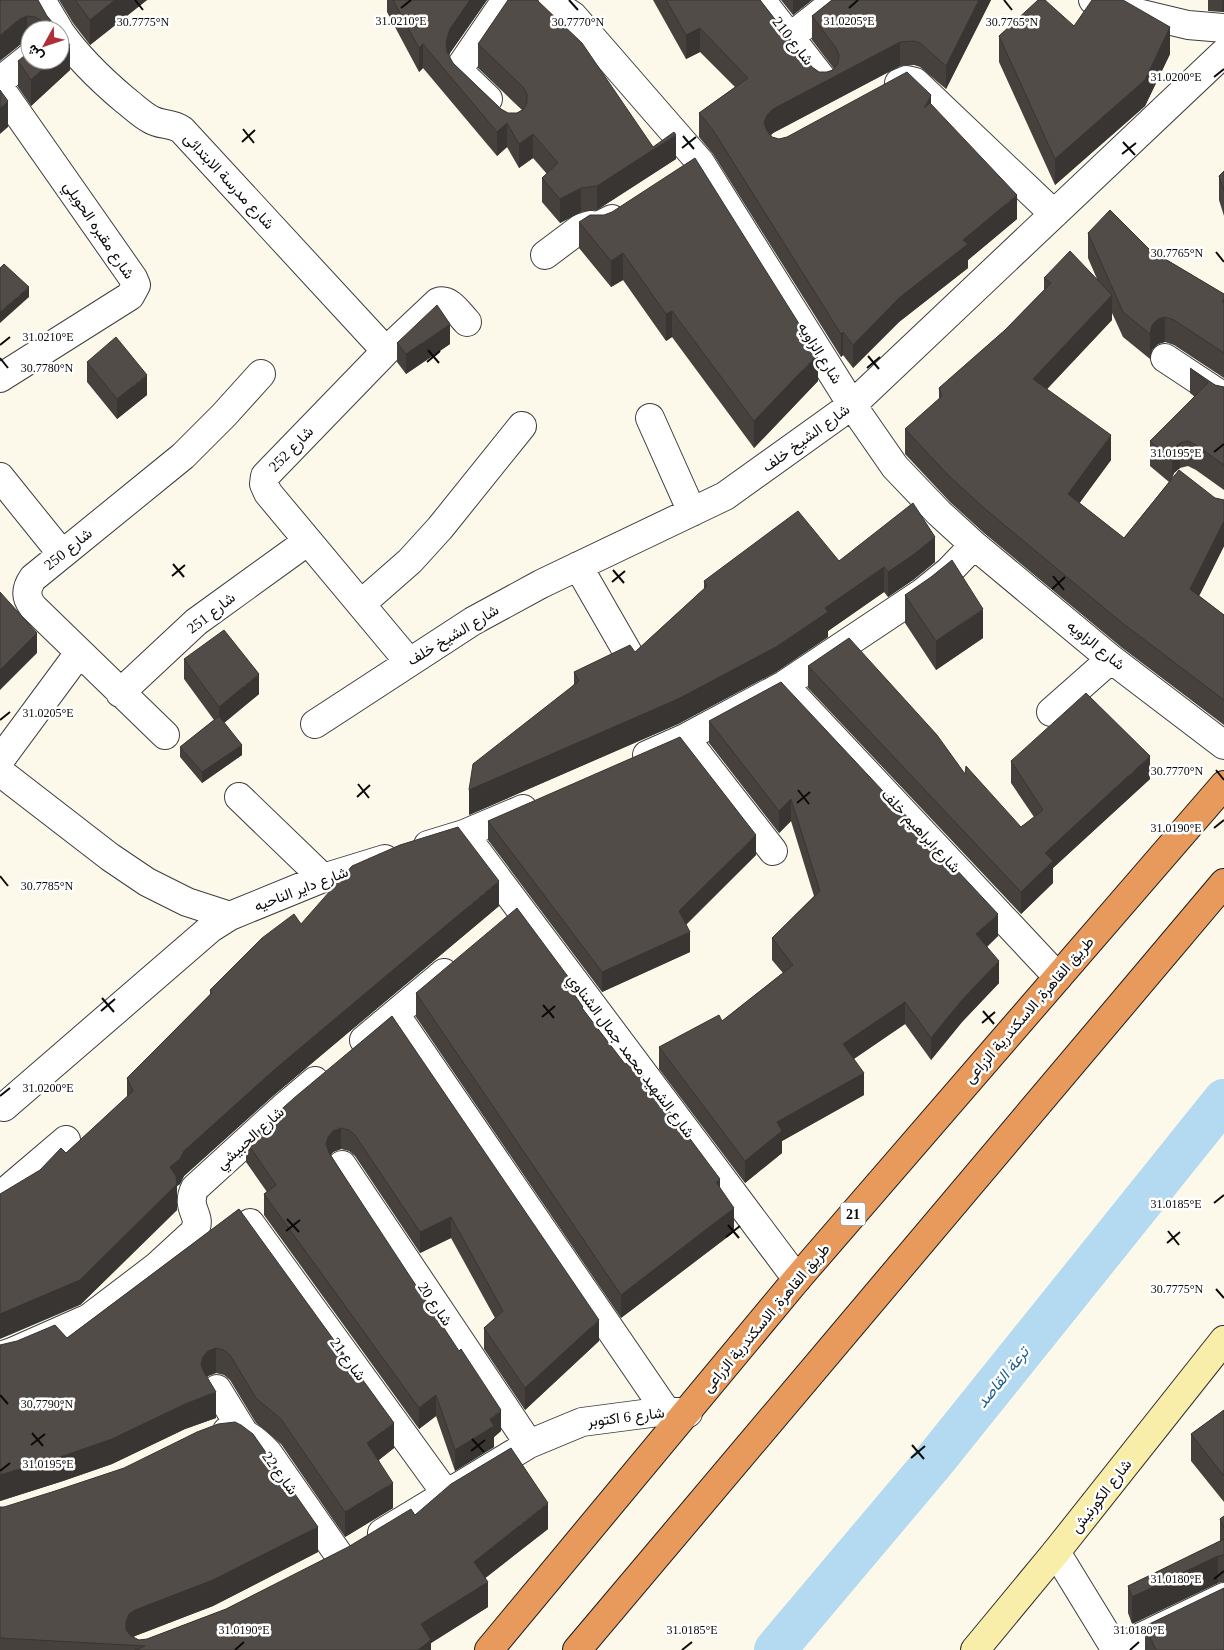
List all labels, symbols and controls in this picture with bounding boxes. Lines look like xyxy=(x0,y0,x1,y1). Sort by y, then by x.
text: 31.0210°E xyxy=(375,14,427,28)
street label: شارع 210 xyxy=(767,14,817,70)
text: 31.0205°E xyxy=(823,14,875,28)
text: 30.7775°N xyxy=(117,15,170,29)
text: 30.7770°N xyxy=(552,15,605,29)
text: 30.7765°N xyxy=(986,15,1039,29)
north arrow xyxy=(20,20,70,70)
text: ش xyxy=(24,41,47,64)
text: 31.0200°E xyxy=(1150,70,1202,84)
street label: شارع مدرسة الابتدائى xyxy=(178,130,278,234)
street label: شارع مقبره الحويلي xyxy=(56,178,138,285)
text: 30.7765°N xyxy=(1151,246,1204,260)
street label: شارع الزاويه xyxy=(792,319,845,388)
text: 31.0210°E xyxy=(22,330,74,344)
text: 30.7780°N xyxy=(21,361,74,375)
street label: شارع الشيخ خلف xyxy=(759,401,854,477)
street label: شارع 252 xyxy=(266,423,319,477)
text: 31.0195°E xyxy=(1150,446,1202,460)
street label: شارع 250 xyxy=(41,525,97,575)
street label: شارع 251 xyxy=(184,589,240,639)
street label: شارع الشيخ خلف xyxy=(405,601,503,671)
street label: شارع الزاويه xyxy=(1062,617,1128,675)
text: 31.0205°E xyxy=(22,706,74,720)
text: 30.7770°N xyxy=(1151,764,1204,778)
street label: شارع ابراهيم خلف xyxy=(876,786,964,878)
text: 31.0190°E xyxy=(1150,821,1202,835)
street label: شارع داير الناحيه xyxy=(252,864,351,917)
text: 30.7785°N xyxy=(21,879,74,893)
street label: طريق القاهرة, الاسكندرية الزراعى xyxy=(961,933,1099,1088)
street label: شارع الشهيد محمد جمال الشناوي xyxy=(560,971,698,1144)
text: 31.0200°E xyxy=(22,1081,74,1095)
street label: شارع الحبيشي xyxy=(213,1104,290,1176)
text: 31.0185°E xyxy=(1150,1197,1202,1211)
road number: 21 xyxy=(840,1202,866,1226)
street label: طريق القاهرة, الاسكندرية الزراعى xyxy=(699,1240,834,1397)
street label: شارع 20 xyxy=(412,1279,455,1331)
text: 30.7775°N xyxy=(1151,1282,1204,1296)
street label: شارع 21 xyxy=(325,1335,369,1385)
water label: ترعة القاصد xyxy=(973,1342,1035,1412)
text: 30.7790°N xyxy=(21,1397,74,1411)
street label: شارع 6 اكتوبر xyxy=(586,1404,666,1433)
street label: شارع 22 xyxy=(257,1449,301,1499)
street label: شارع الكورنيش xyxy=(1067,1456,1137,1538)
text: 31.0195°E xyxy=(22,1457,74,1471)
text: 31.0180°E xyxy=(1150,1572,1202,1586)
text: 31.0190°E xyxy=(218,1623,270,1637)
text: 31.0185°E xyxy=(666,1623,718,1637)
text: 31.0180°E xyxy=(1113,1623,1165,1637)

